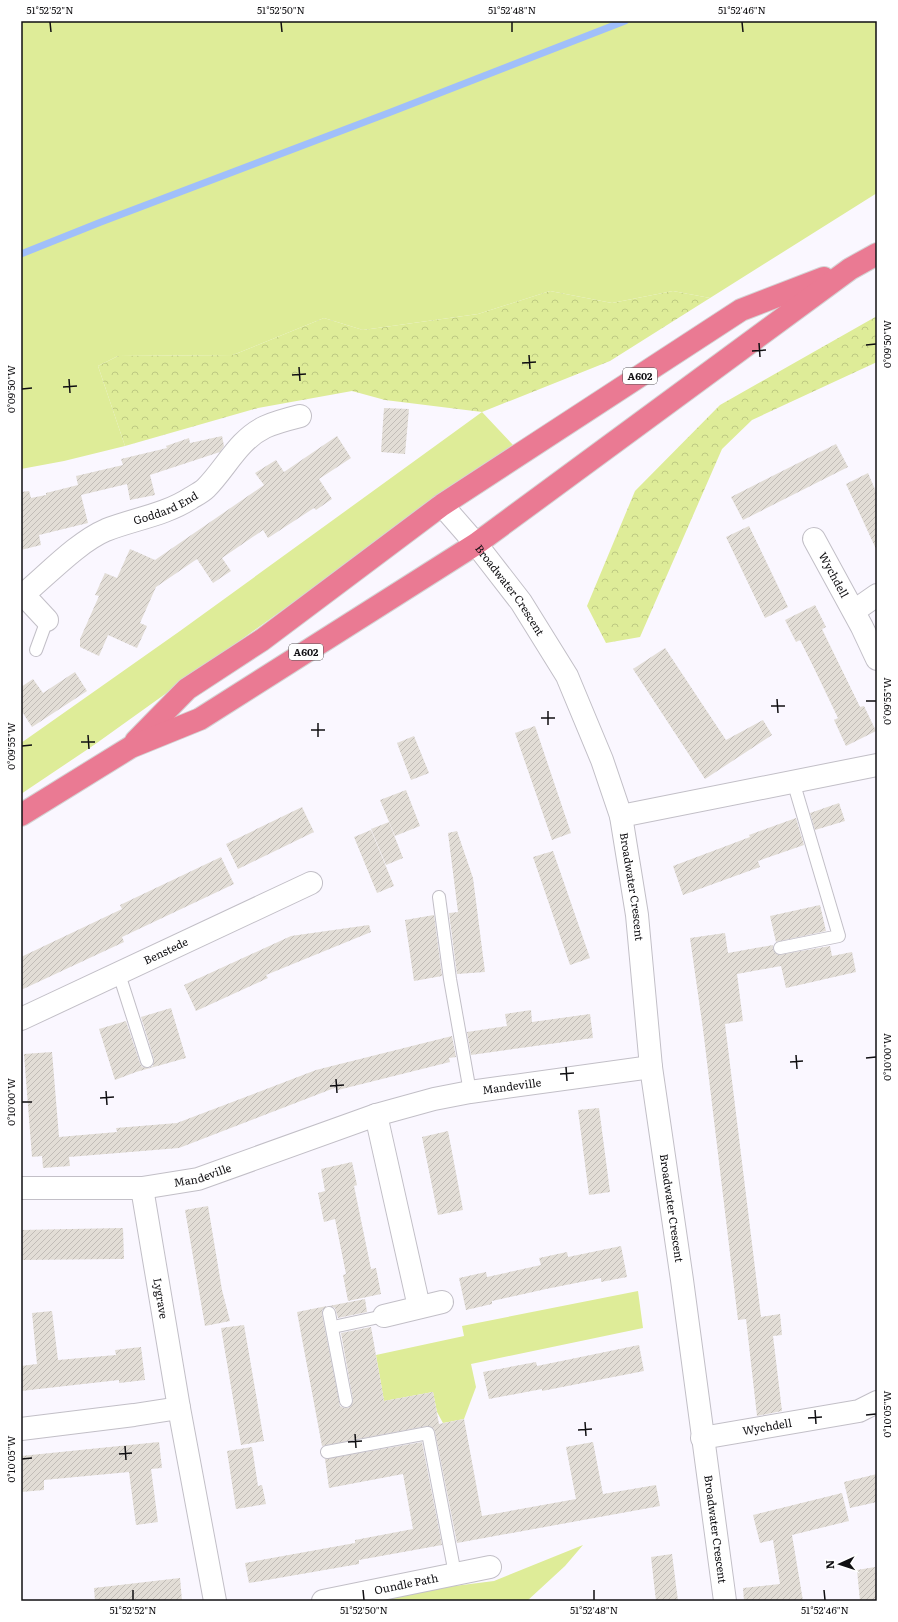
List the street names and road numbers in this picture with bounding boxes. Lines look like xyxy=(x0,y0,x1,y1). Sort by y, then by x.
road number: A602 xyxy=(623,368,657,384)
street label: Goddard End xyxy=(131,487,201,528)
street label: Broadwater Crescent xyxy=(472,540,549,639)
street label: Wychdell xyxy=(816,549,854,600)
road number: A602 xyxy=(289,644,323,660)
street label: Broadwater Crescent xyxy=(617,831,648,942)
street label: Benstede xyxy=(141,933,191,967)
street label: Mandeville xyxy=(481,1073,542,1097)
street label: Broadwater Crescent xyxy=(657,1153,688,1264)
street label: Mandeville xyxy=(173,1159,233,1190)
street label: Lygrave xyxy=(150,1277,173,1320)
street label: Wychdell xyxy=(741,1414,793,1438)
street label: Broadwater Crescent xyxy=(701,1474,732,1585)
street label: Oundle Path xyxy=(373,1569,439,1597)

